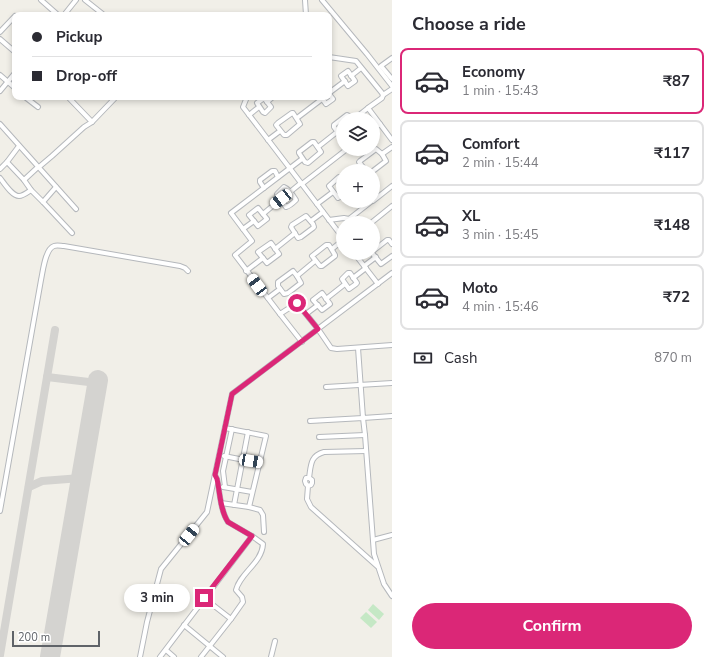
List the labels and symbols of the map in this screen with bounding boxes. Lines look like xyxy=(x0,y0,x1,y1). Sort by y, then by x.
car xyxy=(268,187,294,211)
car xyxy=(245,272,269,298)
route start xyxy=(288,294,306,312)
car xyxy=(238,453,264,469)
car xyxy=(177,522,201,548)
callout: 3 min xyxy=(124,584,190,612)
route end xyxy=(195,589,213,607)
scale bar xyxy=(12,629,100,648)

